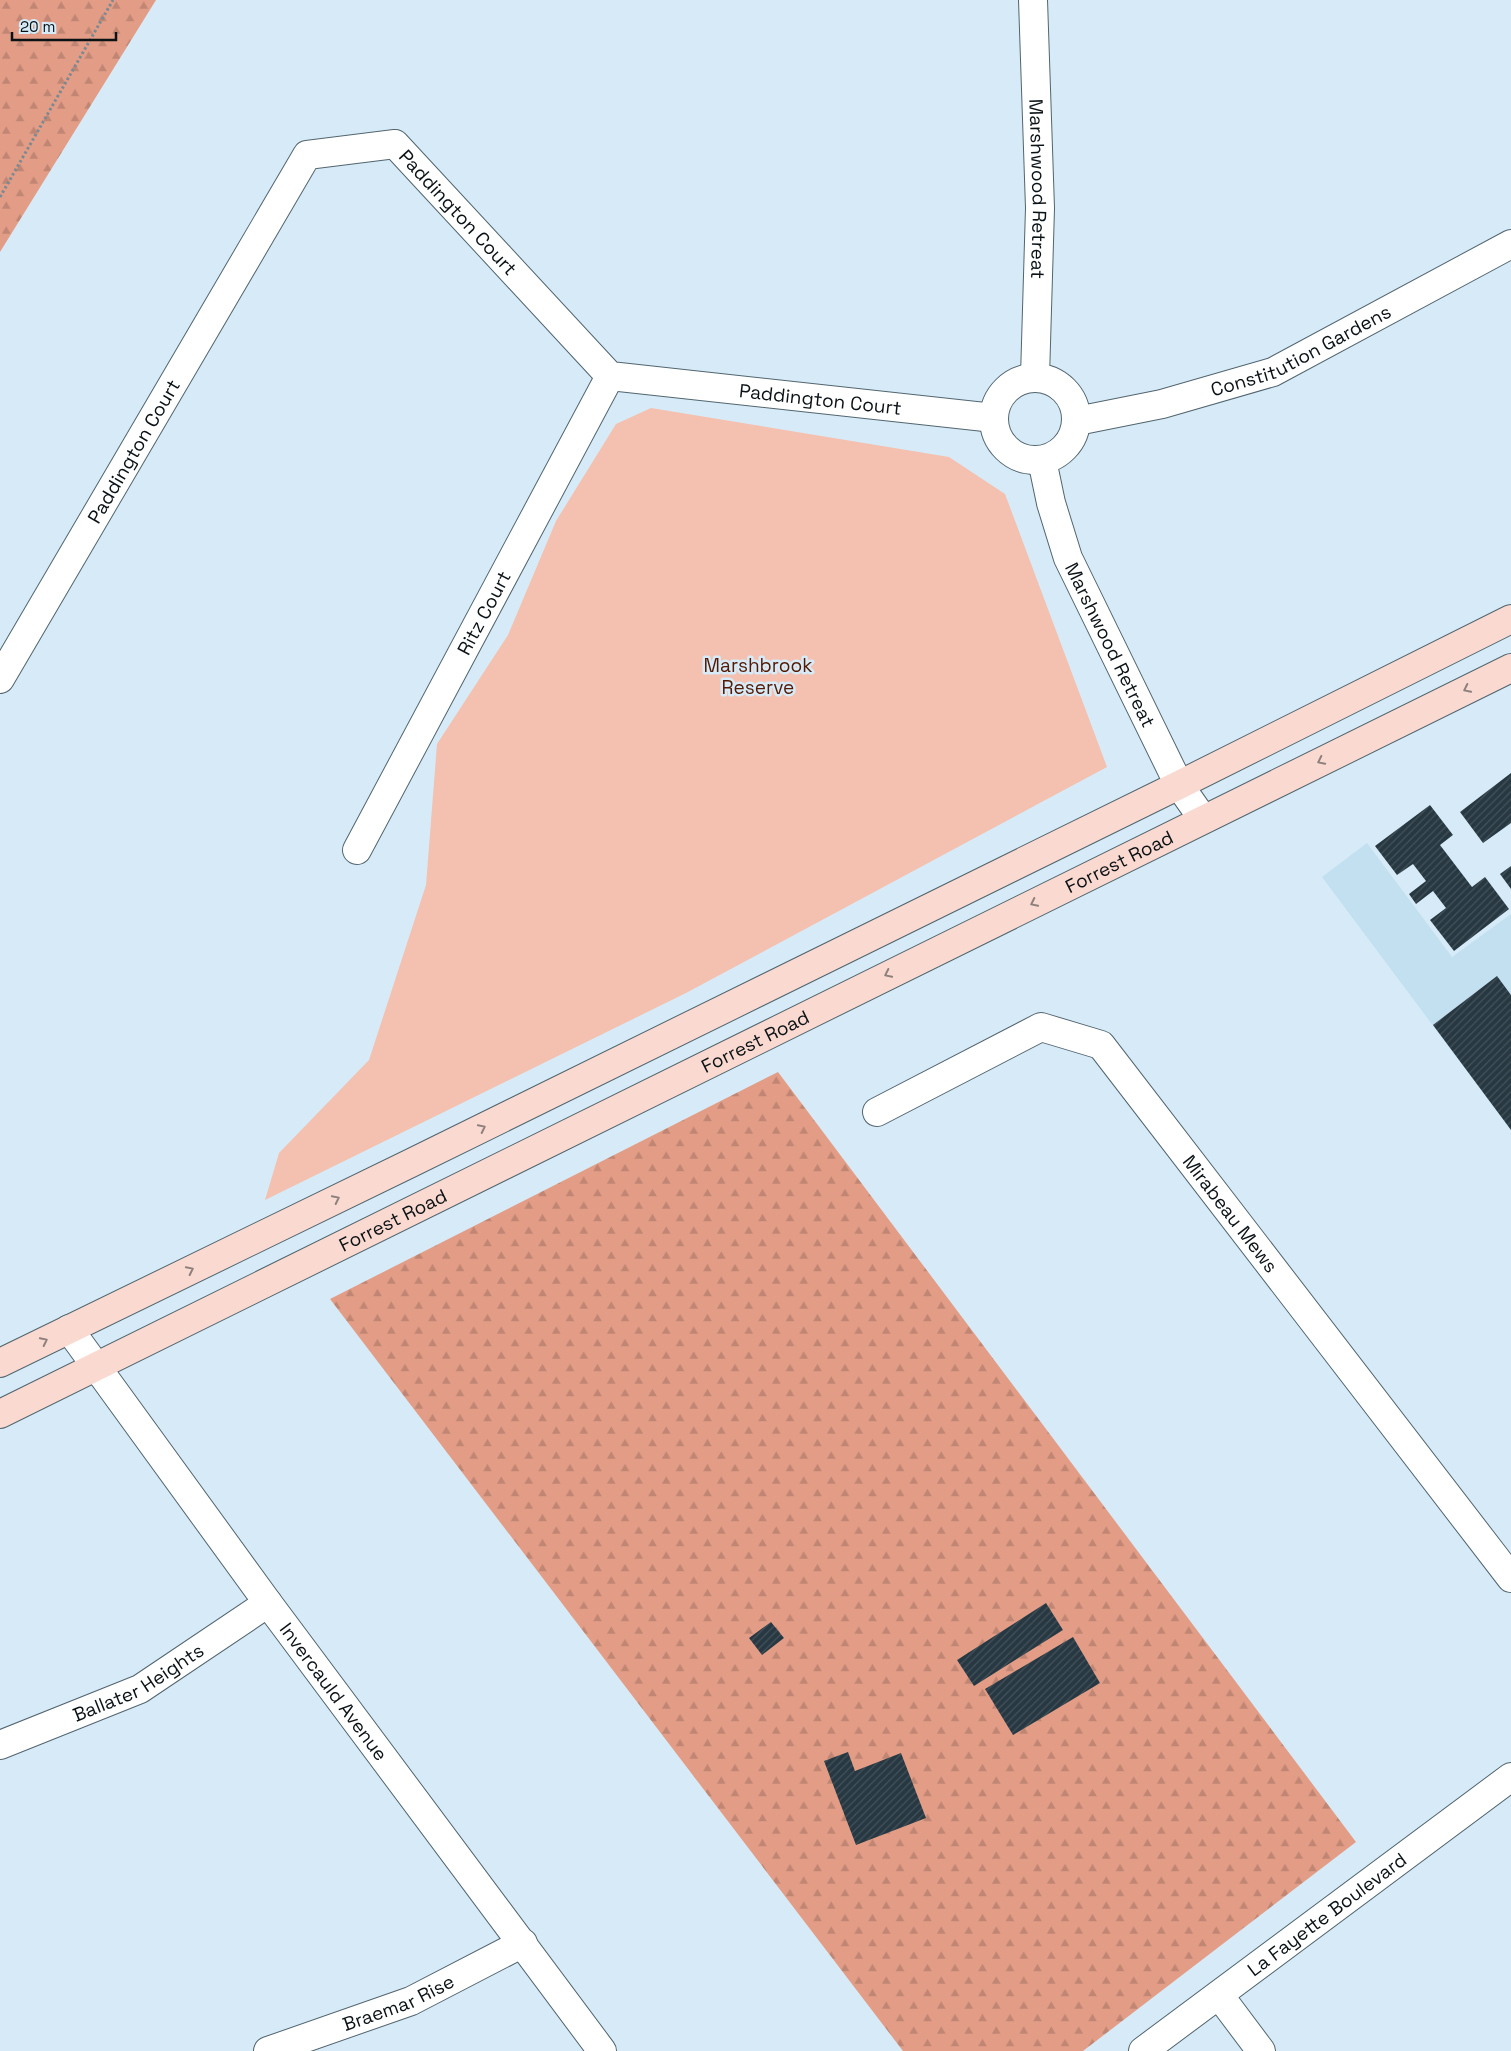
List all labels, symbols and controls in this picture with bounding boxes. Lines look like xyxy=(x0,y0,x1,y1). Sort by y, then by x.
scale bar xyxy=(12,10,116,42)
text: 20 m xyxy=(20,17,55,36)
street label: Marshwood Retreat xyxy=(1023,98,1052,279)
street label: Paddington Court xyxy=(393,144,522,281)
street label: Constitution Gardens xyxy=(1208,299,1395,402)
street label: Paddington Court xyxy=(82,375,186,528)
street label: Paddington Court xyxy=(738,378,903,421)
street label: Marshwood Retreat xyxy=(1059,558,1161,731)
street label: Ritz Court xyxy=(451,567,517,659)
park label: Marshbrook Reserve xyxy=(704,653,812,700)
one-way arrow xyxy=(1463,683,1472,694)
one-way arrow xyxy=(1318,755,1327,765)
street label: Forrest Road xyxy=(1061,825,1177,899)
one-way arrow xyxy=(1031,896,1040,906)
one-way arrow xyxy=(885,968,894,978)
street label: Forrest Road xyxy=(697,1005,813,1079)
one-way arrow xyxy=(477,1124,486,1134)
street label: Mirabeau Mews xyxy=(1177,1150,1284,1278)
street label: Forrest Road xyxy=(335,1183,451,1258)
one-way arrow xyxy=(331,1195,340,1206)
one-way arrow xyxy=(185,1266,194,1276)
one-way arrow xyxy=(39,1337,48,1347)
street label: Invercauld Avenue xyxy=(274,1618,393,1766)
street label: Ballater Heights xyxy=(69,1638,209,1728)
street label: La Fayette Boulevard xyxy=(1242,1847,1412,1982)
street label: Braemar Rise xyxy=(339,1969,459,2037)

